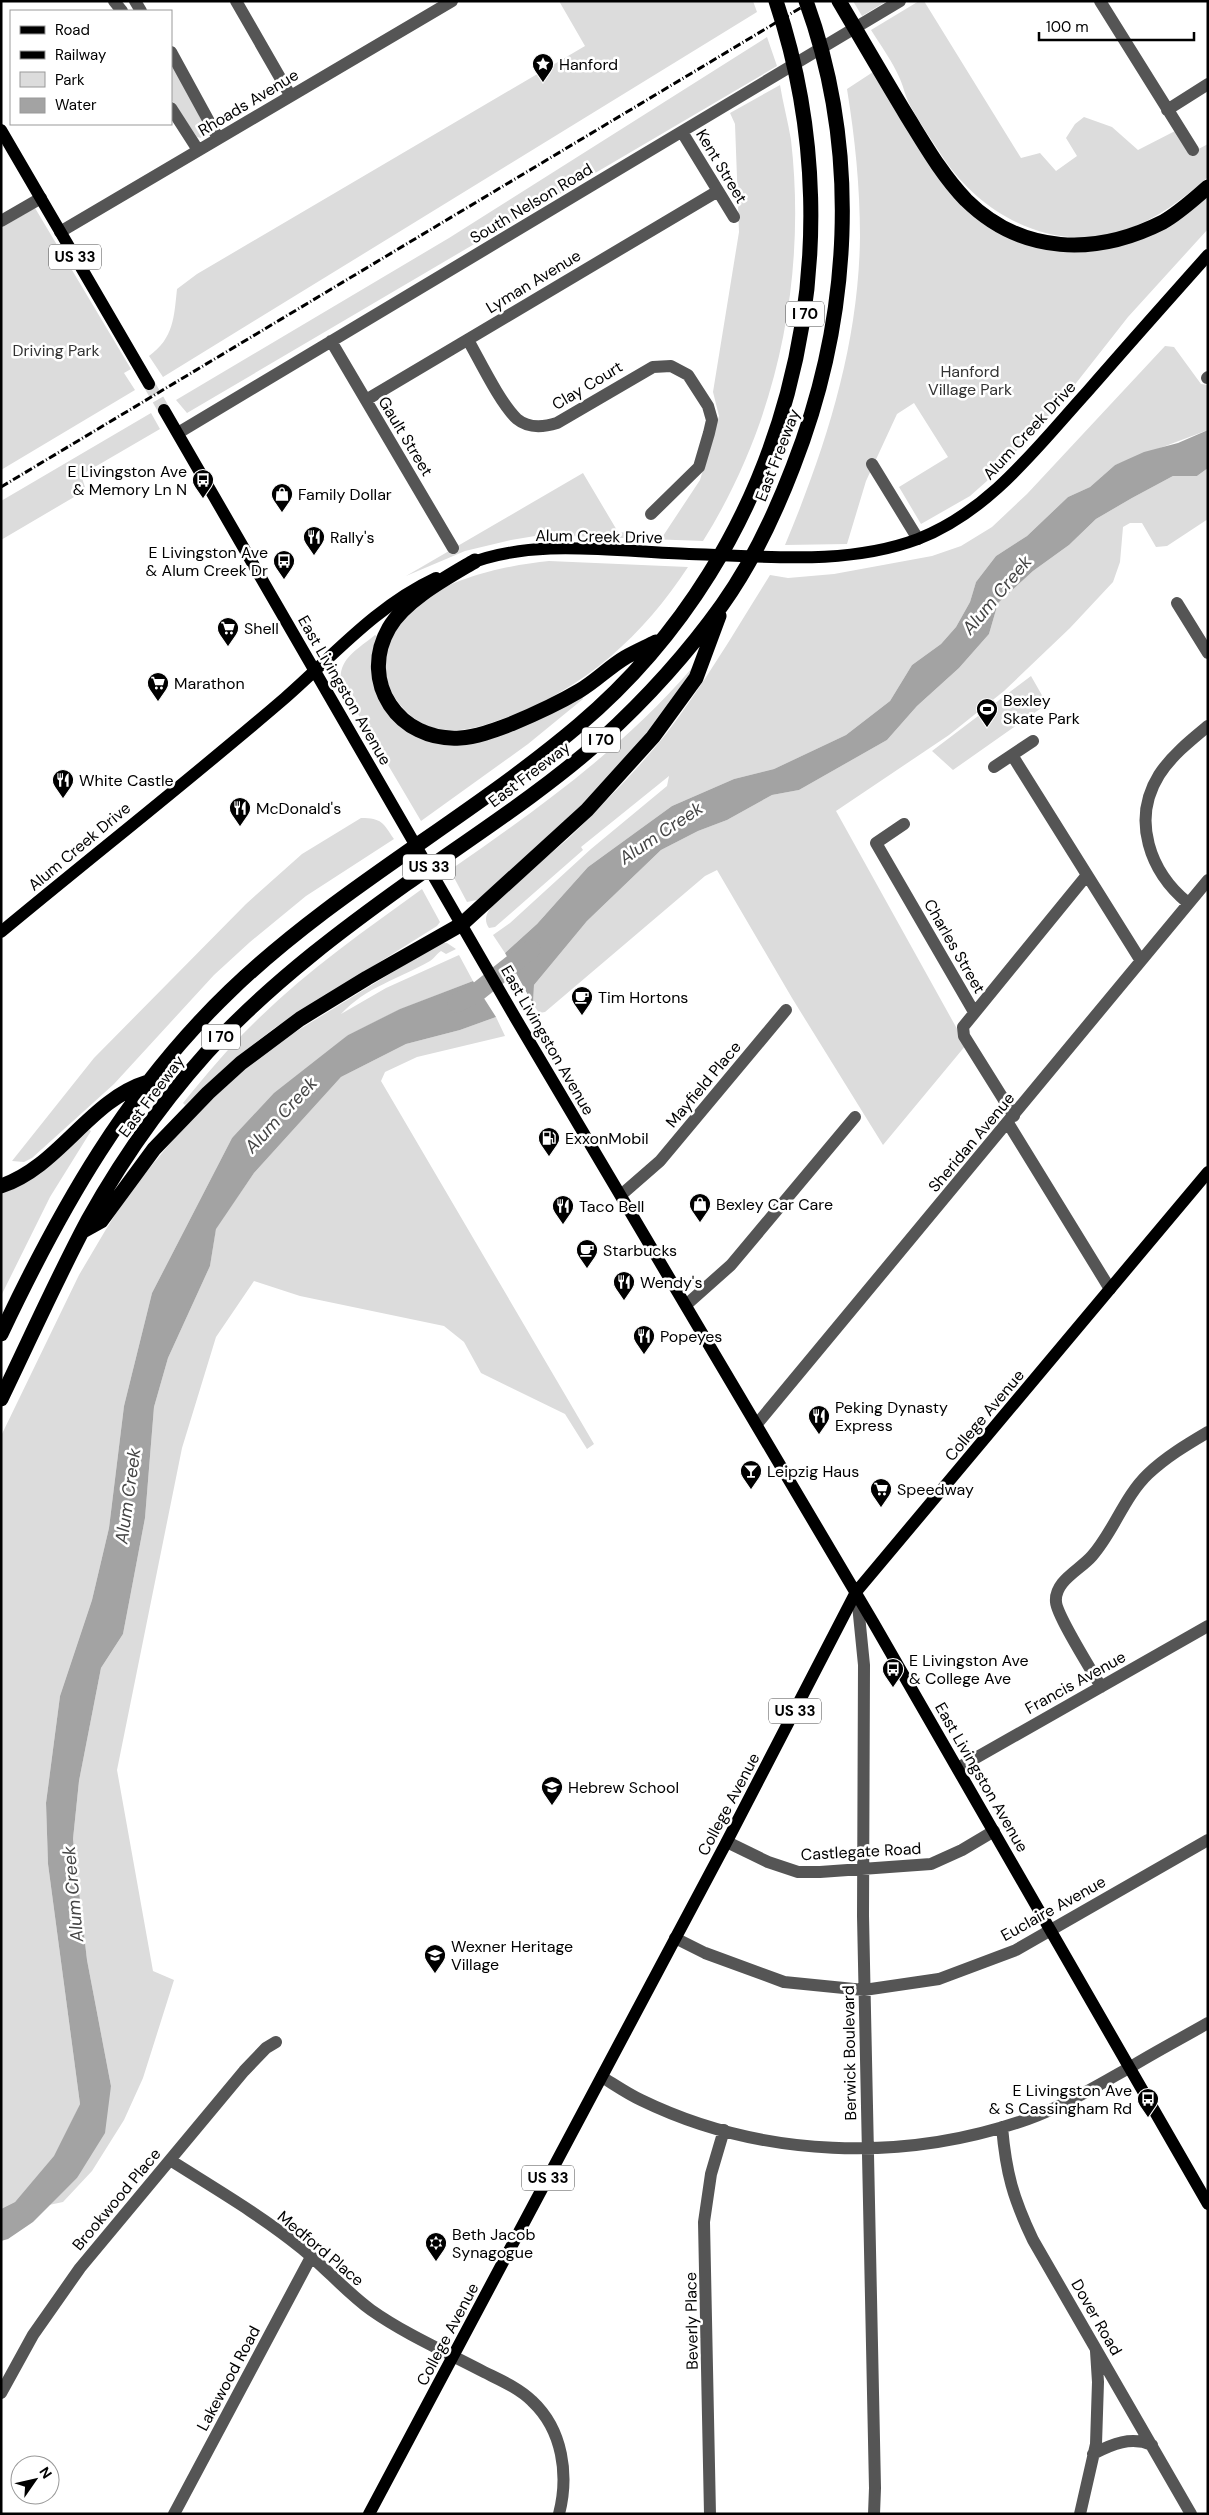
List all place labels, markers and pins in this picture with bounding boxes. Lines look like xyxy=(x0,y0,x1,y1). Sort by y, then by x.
place icon: Hanford xyxy=(531,52,555,83)
place label: Hanford xyxy=(559,54,618,75)
place label: E Livingston Ave & Memory Ln N xyxy=(67,461,187,500)
bus stop icon: E Livingston Ave & Memory Ln N xyxy=(191,468,215,499)
shop icon: Family Dollar xyxy=(270,482,294,513)
place label: Family Dollar xyxy=(298,484,392,505)
restaurant icon: Rally's xyxy=(302,525,326,556)
place label: Rally's xyxy=(330,527,375,548)
place label: E Livingston Ave & Alum Creek Dr xyxy=(146,542,268,581)
bus stop icon: E Livingston Ave & Alum Creek Dr xyxy=(272,549,296,580)
supermarket icon: Shell xyxy=(216,616,240,647)
place label: Shell xyxy=(244,618,279,639)
supermarket icon: Marathon xyxy=(146,671,170,702)
place label: Marathon xyxy=(174,673,245,694)
place label: Bexley Skate Park xyxy=(1003,690,1080,729)
sports icon: Bexley Skate Park xyxy=(975,697,999,728)
restaurant icon: White Castle xyxy=(51,768,75,799)
place label: White Castle xyxy=(79,770,174,791)
restaurant icon: McDonald's xyxy=(228,796,252,827)
place label: McDonald's xyxy=(256,798,341,819)
cafe icon: Tim Hortons xyxy=(570,985,594,1016)
place label: Tim Hortons xyxy=(598,987,688,1008)
fuel station icon: ExxonMobil xyxy=(537,1126,561,1157)
place label: ExxonMobil xyxy=(565,1128,649,1149)
shop icon: Bexley Car Care xyxy=(688,1192,712,1223)
restaurant icon: Taco Bell xyxy=(551,1194,575,1225)
place label: Bexley Car Care xyxy=(716,1194,833,1215)
place label: Taco Bell xyxy=(579,1196,644,1217)
cafe icon: Starbucks xyxy=(575,1238,599,1269)
place label: Starbucks xyxy=(603,1240,677,1261)
restaurant icon: Wendy's xyxy=(612,1270,636,1301)
place label: Wendy's xyxy=(640,1272,702,1293)
restaurant icon: Popeyes xyxy=(632,1324,656,1355)
place label: Popeyes xyxy=(660,1326,722,1347)
place label: Peking Dynasty Express xyxy=(835,1397,948,1436)
restaurant icon: Peking Dynasty Express xyxy=(807,1404,831,1435)
bar icon: Leipzig Haus xyxy=(739,1459,763,1490)
place label: Leipzig Haus xyxy=(767,1461,859,1482)
supermarket icon: Speedway xyxy=(869,1477,893,1508)
place label: Speedway xyxy=(897,1479,974,1500)
place label: E Livingston Ave & College Ave xyxy=(909,1650,1029,1689)
bus stop icon: E Livingston Ave & College Ave xyxy=(881,1657,905,1688)
school or university icon: Hebrew School xyxy=(540,1775,564,1806)
place label: Hebrew School xyxy=(568,1777,679,1798)
place label: Wexner Heritage Village xyxy=(451,1936,573,1975)
school or university icon: Wexner Heritage Village xyxy=(423,1943,447,1974)
place label: E Livingston Ave & S Cassingham Rd xyxy=(989,2080,1132,2119)
bus stop icon: E Livingston Ave & S Cassingham Rd xyxy=(1136,2087,1160,2118)
place label: Beth Jacob Synagogue xyxy=(452,2224,536,2263)
synagogue icon: Beth Jacob Synagogue xyxy=(424,2231,448,2262)

